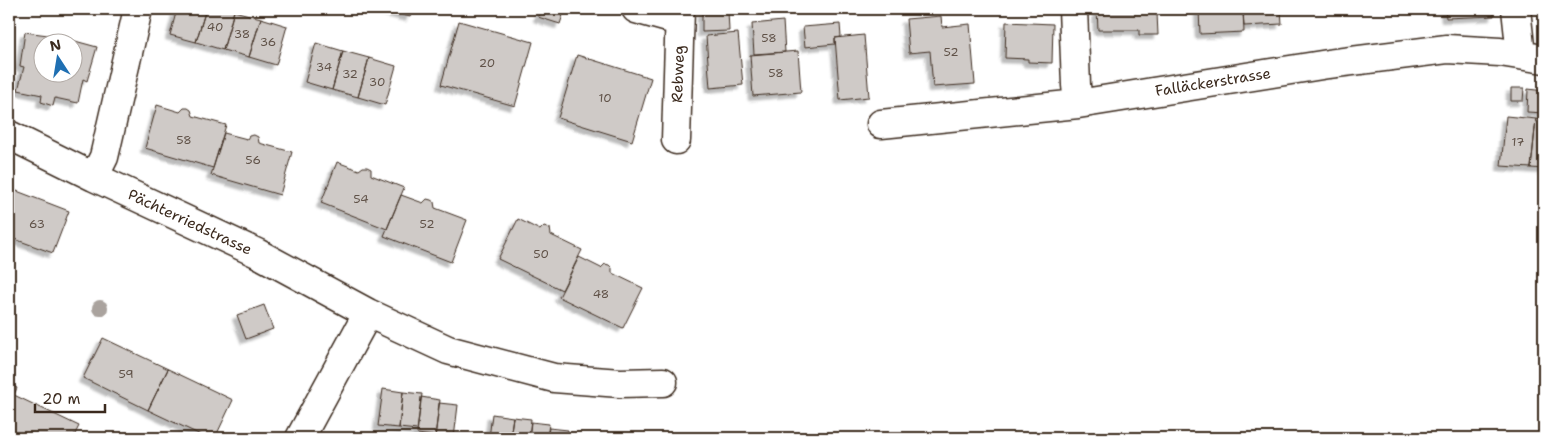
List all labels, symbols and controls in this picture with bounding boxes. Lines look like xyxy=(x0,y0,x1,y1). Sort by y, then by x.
house number: 40 xyxy=(207,19,223,35)
house number: 38 xyxy=(234,26,250,42)
house number: 58 xyxy=(761,30,777,46)
north arrow xyxy=(32,32,82,82)
house number: 36 xyxy=(260,34,276,50)
text: N xyxy=(48,35,63,55)
house number: 52 xyxy=(943,44,959,60)
street label: Rebweg xyxy=(667,45,689,103)
house number: 20 xyxy=(479,55,495,71)
house number: 34 xyxy=(316,59,332,75)
street label: Falläckerstrasse xyxy=(1154,63,1272,101)
house number: 58 xyxy=(768,65,784,81)
house number: 32 xyxy=(342,66,358,82)
house number: 30 xyxy=(369,74,385,90)
house number: 10 xyxy=(598,90,612,106)
house number: 58 xyxy=(176,132,192,148)
house number: 17 xyxy=(1512,134,1524,150)
house number: 56 xyxy=(245,152,261,168)
street label: Pächterriedstrasse xyxy=(125,184,255,260)
house number: 54 xyxy=(353,191,369,207)
house number: 63 xyxy=(29,216,45,232)
house number: 52 xyxy=(419,216,435,232)
house number: 50 xyxy=(533,246,549,262)
house number: 48 xyxy=(593,286,609,302)
house number: 59 xyxy=(118,366,134,382)
scale bar xyxy=(35,382,105,414)
text: 20 m xyxy=(42,389,81,409)

